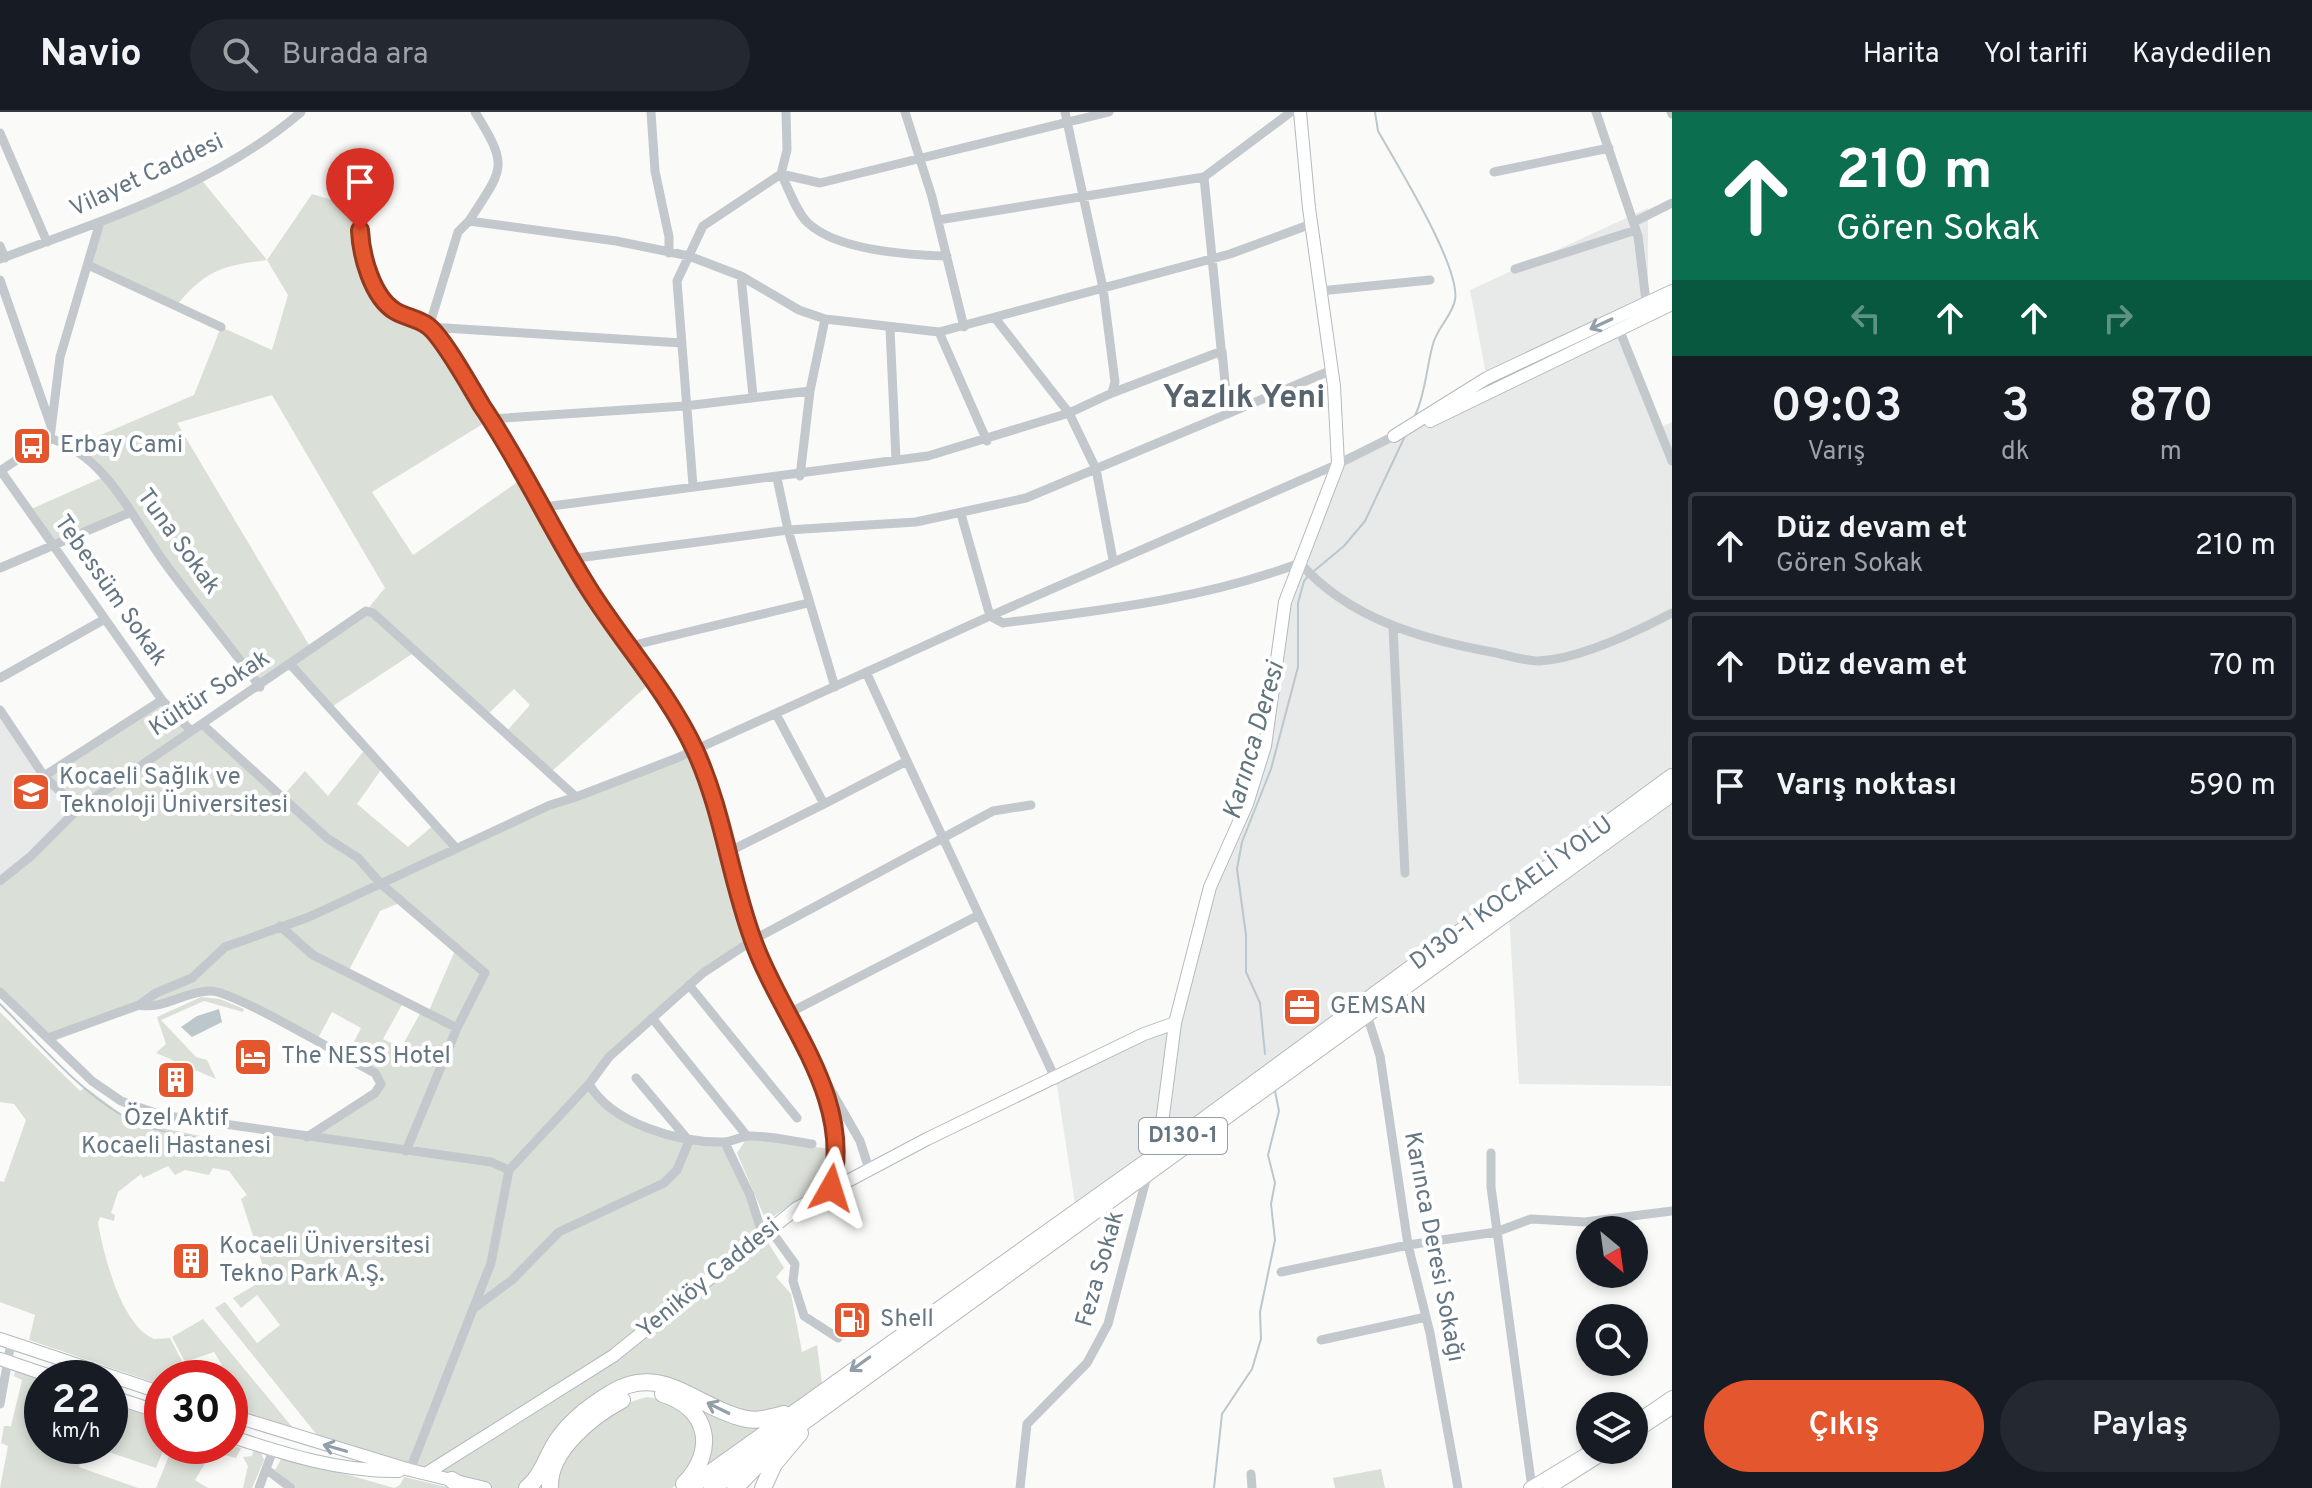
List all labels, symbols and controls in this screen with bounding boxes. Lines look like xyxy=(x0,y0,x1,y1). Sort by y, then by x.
search box xyxy=(190,19,750,91)
text: Navio xyxy=(40,31,142,80)
icon: search xyxy=(218,33,262,77)
text: Burada ara xyxy=(282,37,429,74)
text: Harita xyxy=(1863,37,1939,73)
text: Yol tarifi xyxy=(1983,37,2088,73)
text: Kaydedilen xyxy=(2132,37,2272,73)
street label: Vilayet Caddesi xyxy=(65,127,229,225)
text: 210 m xyxy=(1836,138,1993,208)
icon: ahead xyxy=(1704,144,1808,248)
pin xyxy=(326,148,394,230)
icon: arrive xyxy=(338,160,382,204)
text: Gören Sokak xyxy=(1836,207,2040,253)
icon: left xyxy=(1844,296,1888,340)
icon: ahead xyxy=(1928,296,1972,340)
icon: ahead xyxy=(2012,296,2056,340)
icon: right xyxy=(2096,296,2140,340)
one-way arrow xyxy=(1590,317,1614,332)
text: 09:03 xyxy=(1770,378,1902,438)
text: 3 xyxy=(2001,378,2030,438)
text: 870 xyxy=(2128,378,2214,438)
district label: Yazlık Yeni xyxy=(1163,379,1325,419)
bus stop icon: Erbay Cami xyxy=(11,425,53,467)
place label: Erbay Cami xyxy=(60,431,183,461)
text: Varış xyxy=(1807,436,1865,469)
text: dk xyxy=(2001,436,2030,469)
text: m xyxy=(2160,436,2182,469)
street label: Tuna Sokak xyxy=(130,483,226,601)
street label: Tebessüm Sokak xyxy=(47,510,173,672)
text: Düz devam et xyxy=(1776,511,1967,548)
icon: ahead xyxy=(1708,524,1752,568)
text: 210 m xyxy=(2195,528,2276,565)
text: Gören Sokak xyxy=(1776,548,1923,581)
street label: Kültür Sokak xyxy=(144,644,276,744)
icon: ahead xyxy=(1708,644,1752,688)
text: Düz devam et xyxy=(1776,648,1967,685)
text: 70 m xyxy=(2210,648,2276,685)
water label: Karınca Deresi xyxy=(1217,657,1294,824)
place label: Kocaeli Sağlık ve Teknoloji Üniversitesi xyxy=(59,763,288,821)
icon: arrive xyxy=(1708,764,1752,808)
text: Varış noktası xyxy=(1776,768,1957,805)
text: 590 m xyxy=(2188,768,2276,805)
school or university icon: Kocaeli Sağlık ve Teknoloji Üniversitesi xyxy=(10,771,52,813)
street label: D130-1 KOCAELİ YOLU xyxy=(1404,809,1619,978)
office icon: GEMSAN xyxy=(1281,986,1323,1028)
place label: GEMSAN xyxy=(1330,992,1427,1022)
hotel icon: The NESS Hotel xyxy=(232,1036,274,1078)
place label: The NESS Hotel xyxy=(281,1042,451,1072)
building icon: Özel Aktif Kocaeli Hastanesi xyxy=(155,1059,197,1101)
place label: Özel Aktif Kocaeli Hastanesi xyxy=(81,1102,271,1162)
road number: D130-1 xyxy=(1139,1118,1227,1154)
street label: Karınca Deresi Sokağı xyxy=(1396,1129,1470,1365)
position arrow xyxy=(789,1146,873,1230)
street label: Feza Sokak xyxy=(1070,1207,1132,1331)
street label: Yeniköy Caddesi xyxy=(632,1212,786,1346)
north arrow xyxy=(1576,1216,1648,1288)
map controls xyxy=(1576,1216,1648,1464)
place label: Kocaeli Üniversitesi Tekno Park A.Ş. xyxy=(219,1230,430,1290)
building icon: Kocaeli Üniversitesi Tekno Park A.Ş. xyxy=(170,1240,212,1282)
fuel station icon: Shell xyxy=(831,1299,873,1341)
button: search xyxy=(1576,1304,1648,1376)
place label: Shell xyxy=(880,1305,934,1335)
one-way arrow xyxy=(850,1355,871,1372)
speed limit sign: 30 xyxy=(144,1360,248,1464)
text: 22 xyxy=(52,1377,100,1427)
button: Çıkış xyxy=(1704,1380,1984,1472)
button: Paylaş xyxy=(2000,1380,2280,1472)
button: layers xyxy=(1576,1392,1648,1464)
one-way arrow xyxy=(707,1400,731,1415)
text: km/h xyxy=(52,1419,100,1445)
one-way arrow xyxy=(323,1440,349,1455)

